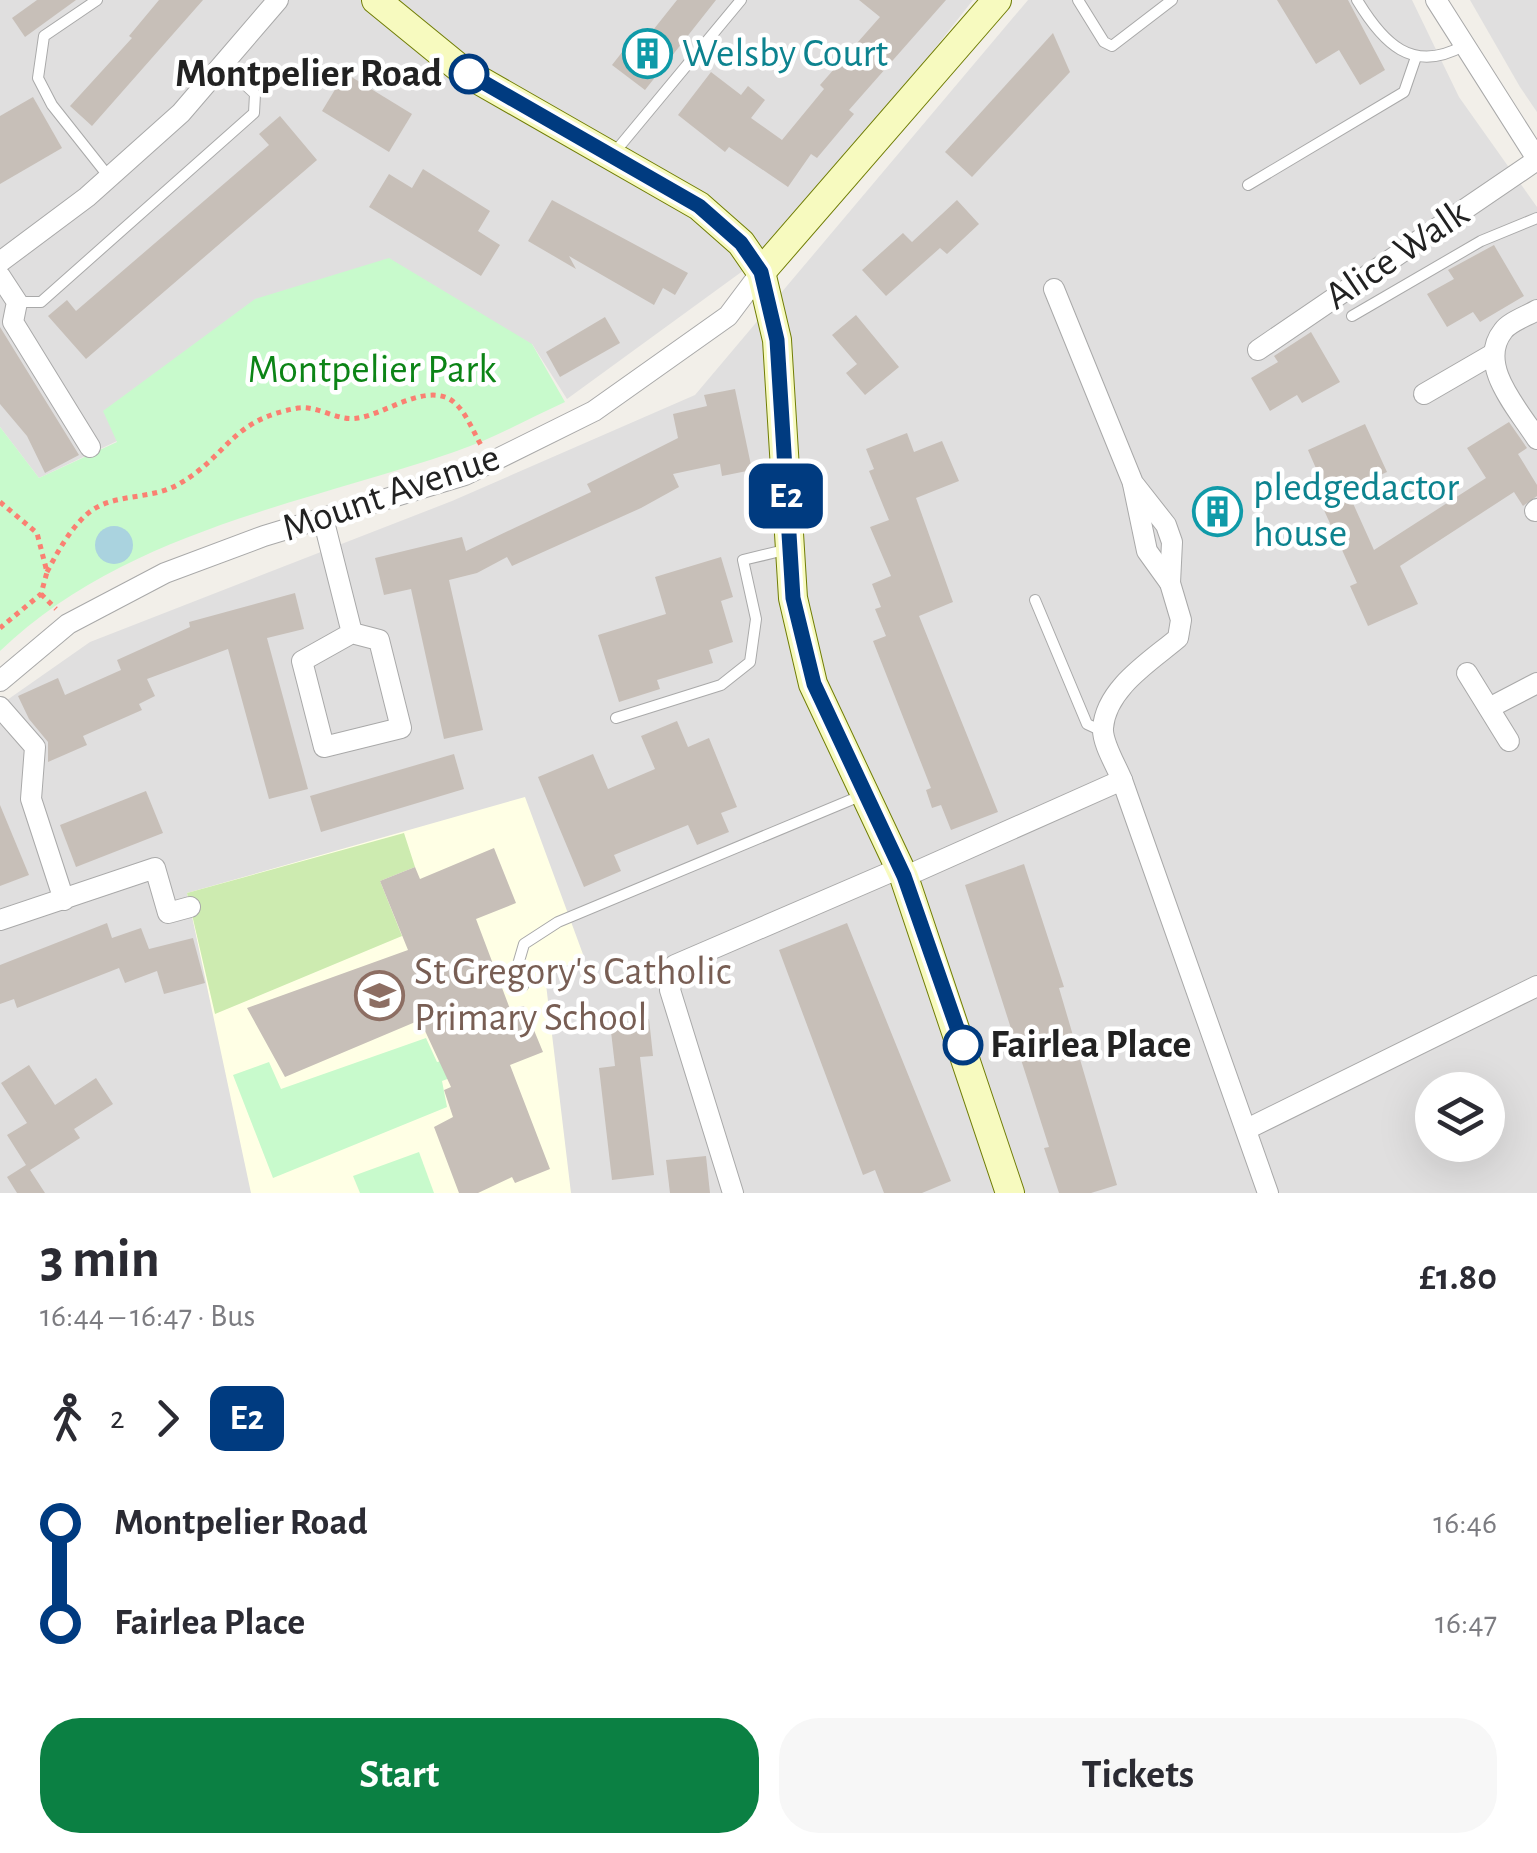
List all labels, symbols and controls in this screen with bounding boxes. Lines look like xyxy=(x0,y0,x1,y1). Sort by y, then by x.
building icon: Welsby Court xyxy=(621,28,673,80)
place label: Welsby Court xyxy=(682,34,888,74)
place label: Montpelier Road xyxy=(175,54,442,94)
marker: Montpelier Road xyxy=(450,55,488,93)
street label: Alice Walk xyxy=(1318,193,1476,317)
park label: Montpelier Park xyxy=(248,350,496,390)
street label: Mount Avenue xyxy=(277,437,505,549)
line badge: E2 xyxy=(741,464,831,528)
place label: pledgedactor house xyxy=(1253,468,1459,554)
text: E2 xyxy=(769,479,803,514)
building icon: pledgedactor house xyxy=(1192,485,1244,537)
place label: St Gregory's Catholic Primary School xyxy=(414,952,731,1038)
school or university icon: St Gregory's Catholic Primary School xyxy=(353,969,405,1021)
place label: Fairlea Place xyxy=(990,1025,1191,1065)
marker: Fairlea Place xyxy=(944,1026,982,1064)
map controls xyxy=(1415,1072,1505,1162)
button: layers xyxy=(1415,1072,1505,1162)
text: 3 min xyxy=(40,1232,160,1287)
text: £1.80 xyxy=(1419,1259,1497,1297)
text: 16:44 – 16:47 · Bus xyxy=(40,1300,255,1332)
icon: walk xyxy=(40,1391,95,1446)
icon: forward xyxy=(140,1391,195,1446)
text: E2 xyxy=(230,1401,264,1436)
text: 2 xyxy=(110,1402,125,1434)
text: Montpelier Road xyxy=(114,1504,368,1542)
text: 16:46 xyxy=(1433,1507,1497,1539)
text: Fairlea Place xyxy=(114,1604,305,1642)
text: 16:47 xyxy=(1435,1607,1497,1639)
button: Start xyxy=(40,1718,759,1833)
button: Tickets xyxy=(779,1718,1497,1833)

